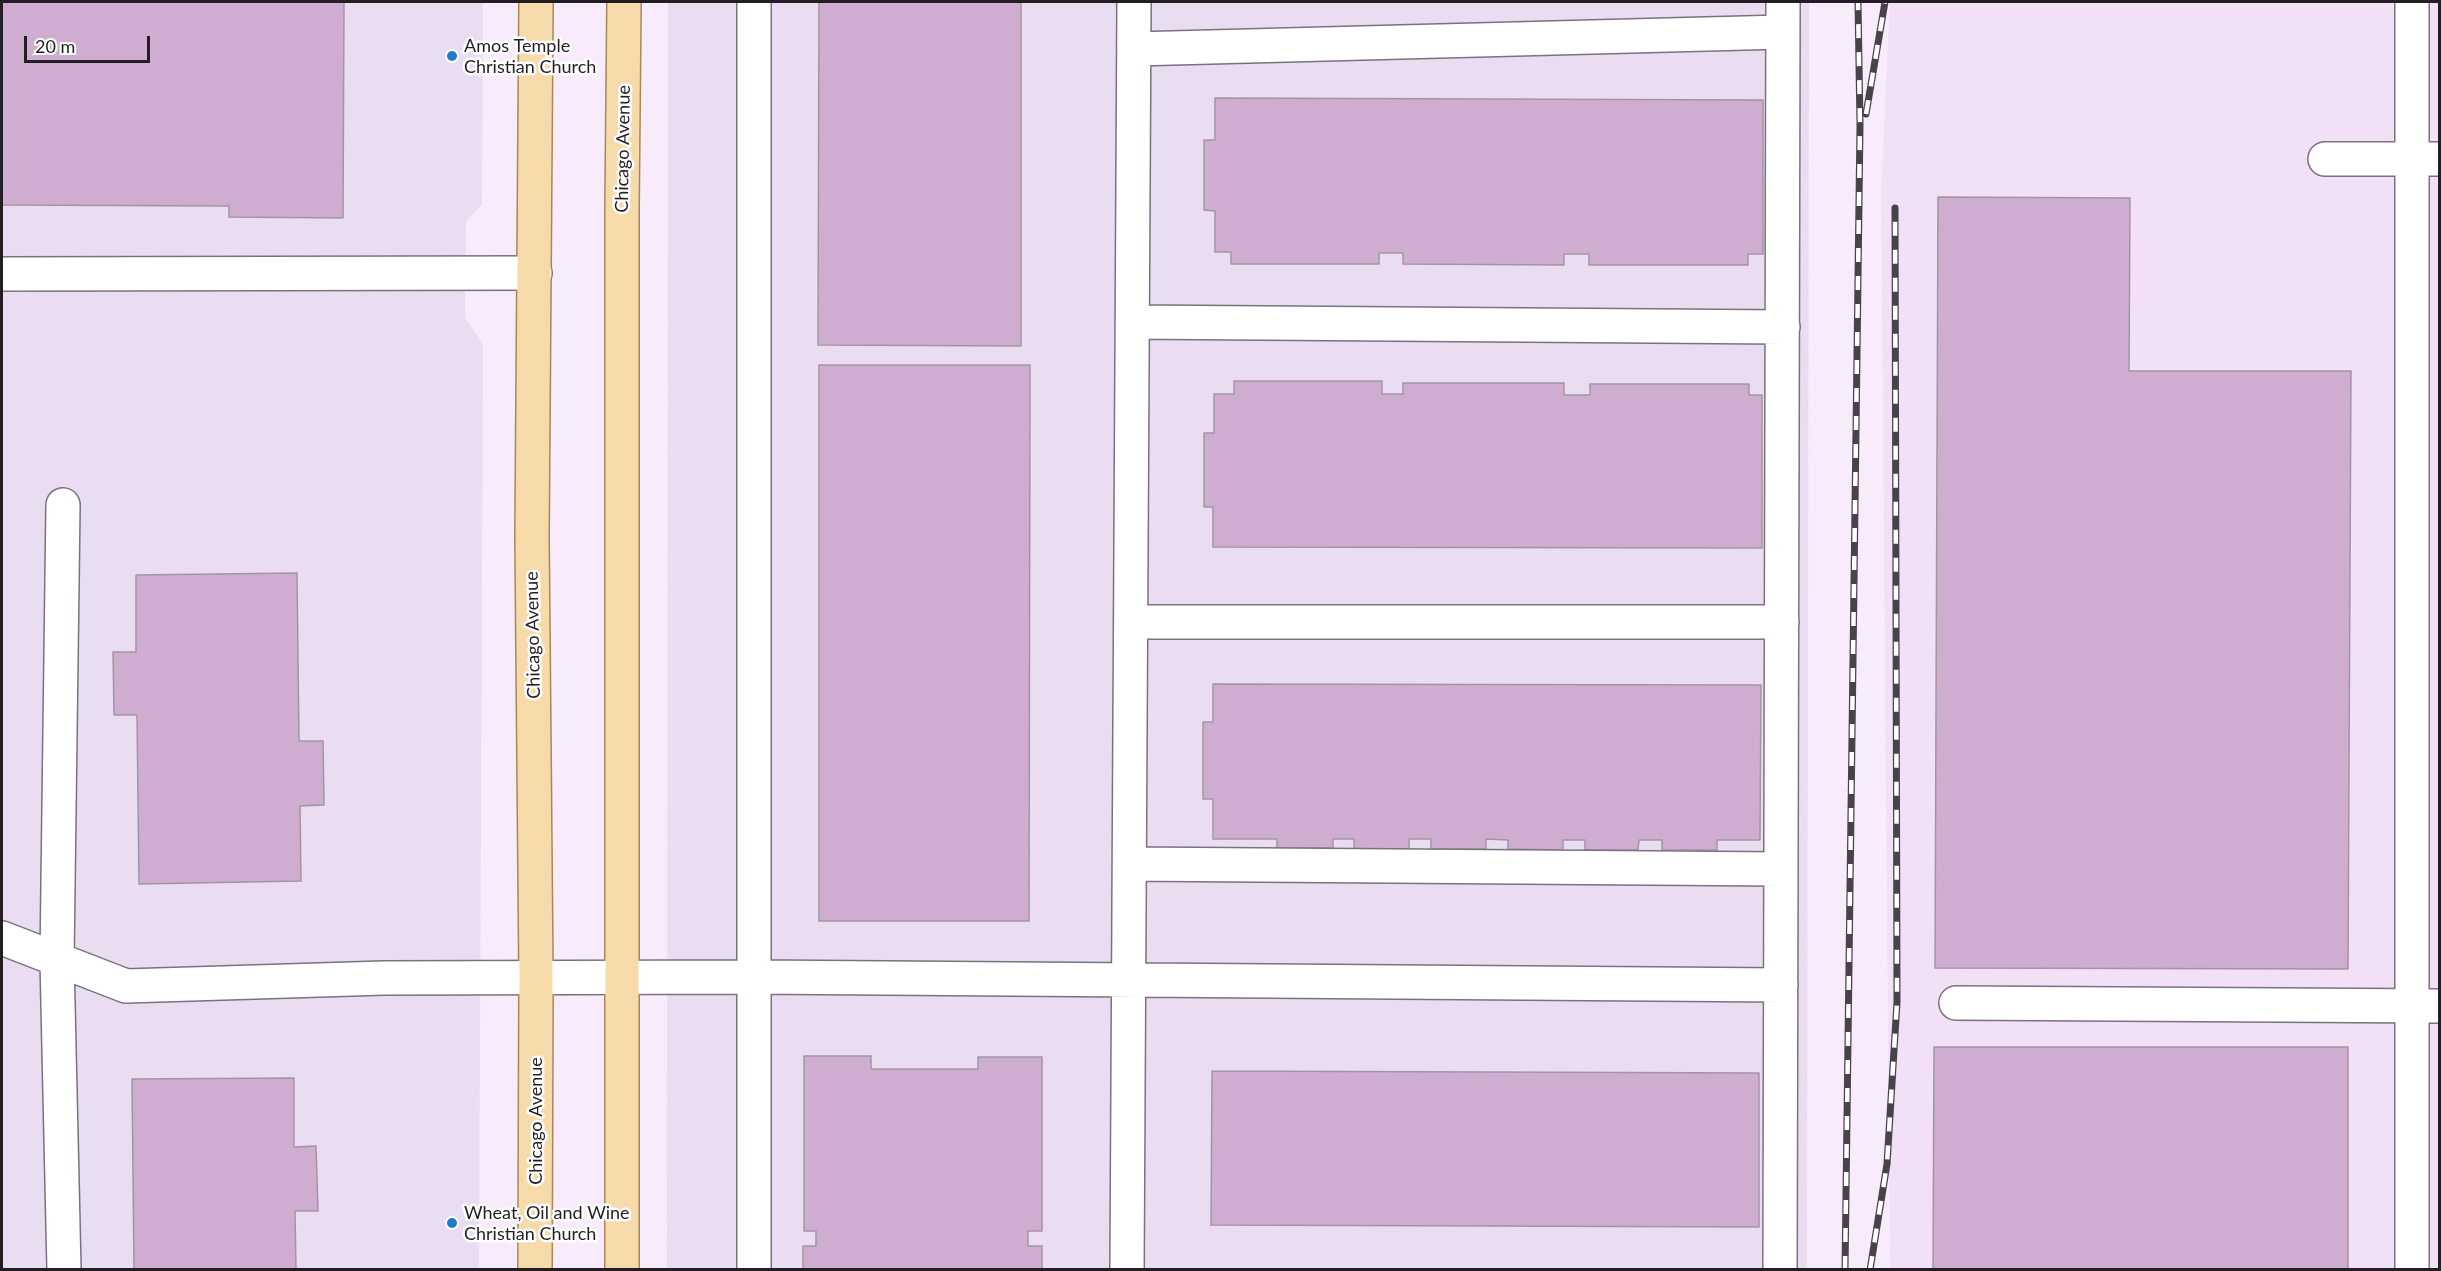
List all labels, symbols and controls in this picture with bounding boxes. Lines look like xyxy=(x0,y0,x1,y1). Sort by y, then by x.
scale bar xyxy=(27,24,153,62)
text: 20 m xyxy=(35,35,75,57)
place label: Amos Temple Christian Church xyxy=(464,35,596,78)
marker: Amos Temple Christian Church xyxy=(445,49,459,63)
street label: Chicago Avenue xyxy=(611,85,635,213)
street label: Chicago Avenue xyxy=(521,571,545,699)
street label: Chicago Avenue xyxy=(525,1057,547,1185)
place label: Wheat, Oil and Wine Christian Church xyxy=(464,1202,630,1244)
marker: Wheat, Oil and Wine Christian Church xyxy=(445,1216,459,1230)

